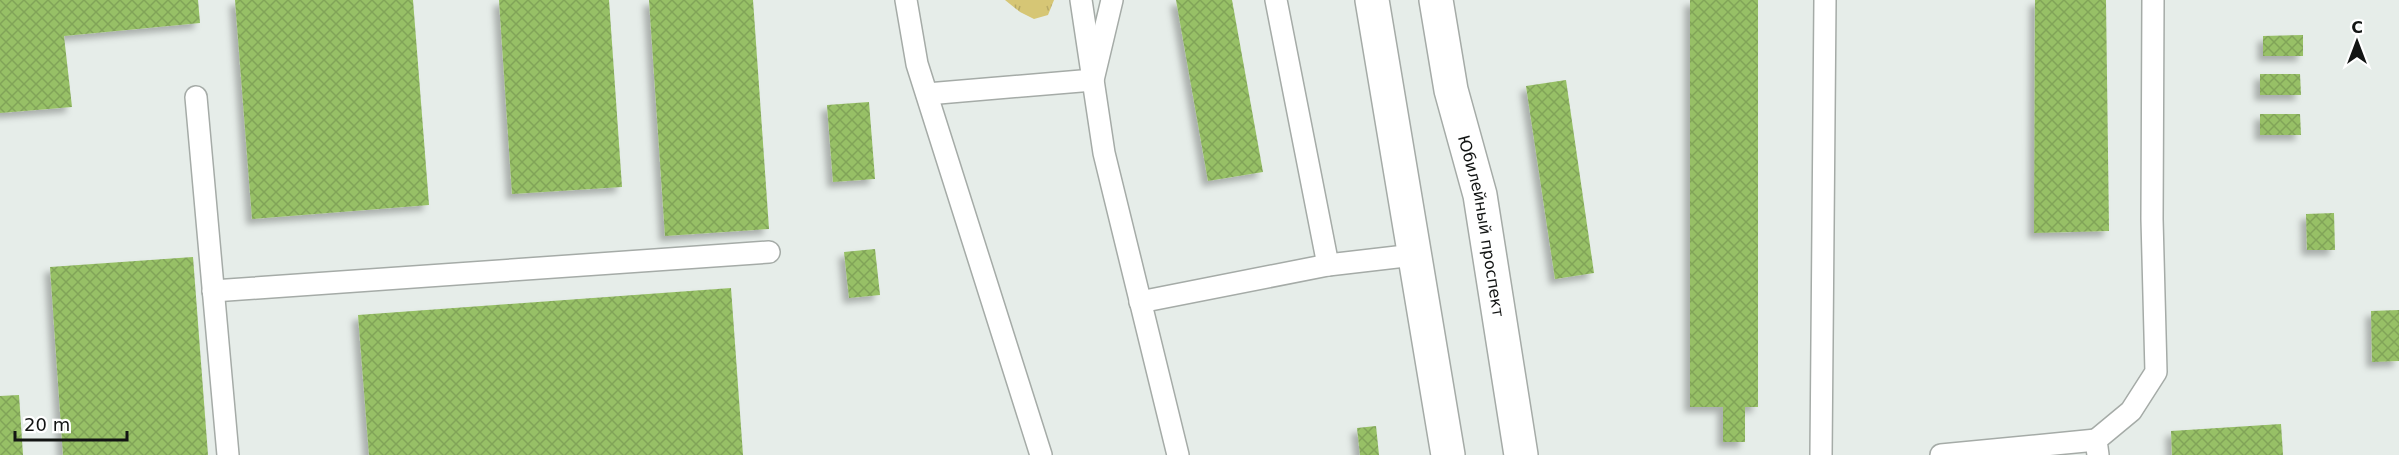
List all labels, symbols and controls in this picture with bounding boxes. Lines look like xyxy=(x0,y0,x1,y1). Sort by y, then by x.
north arrow xyxy=(2327,12,2387,72)
text: С xyxy=(2351,18,2363,37)
street label: Юбилейный проспект xyxy=(1454,133,1508,318)
scale bar xyxy=(15,404,128,442)
text: 20 m xyxy=(24,414,70,435)

